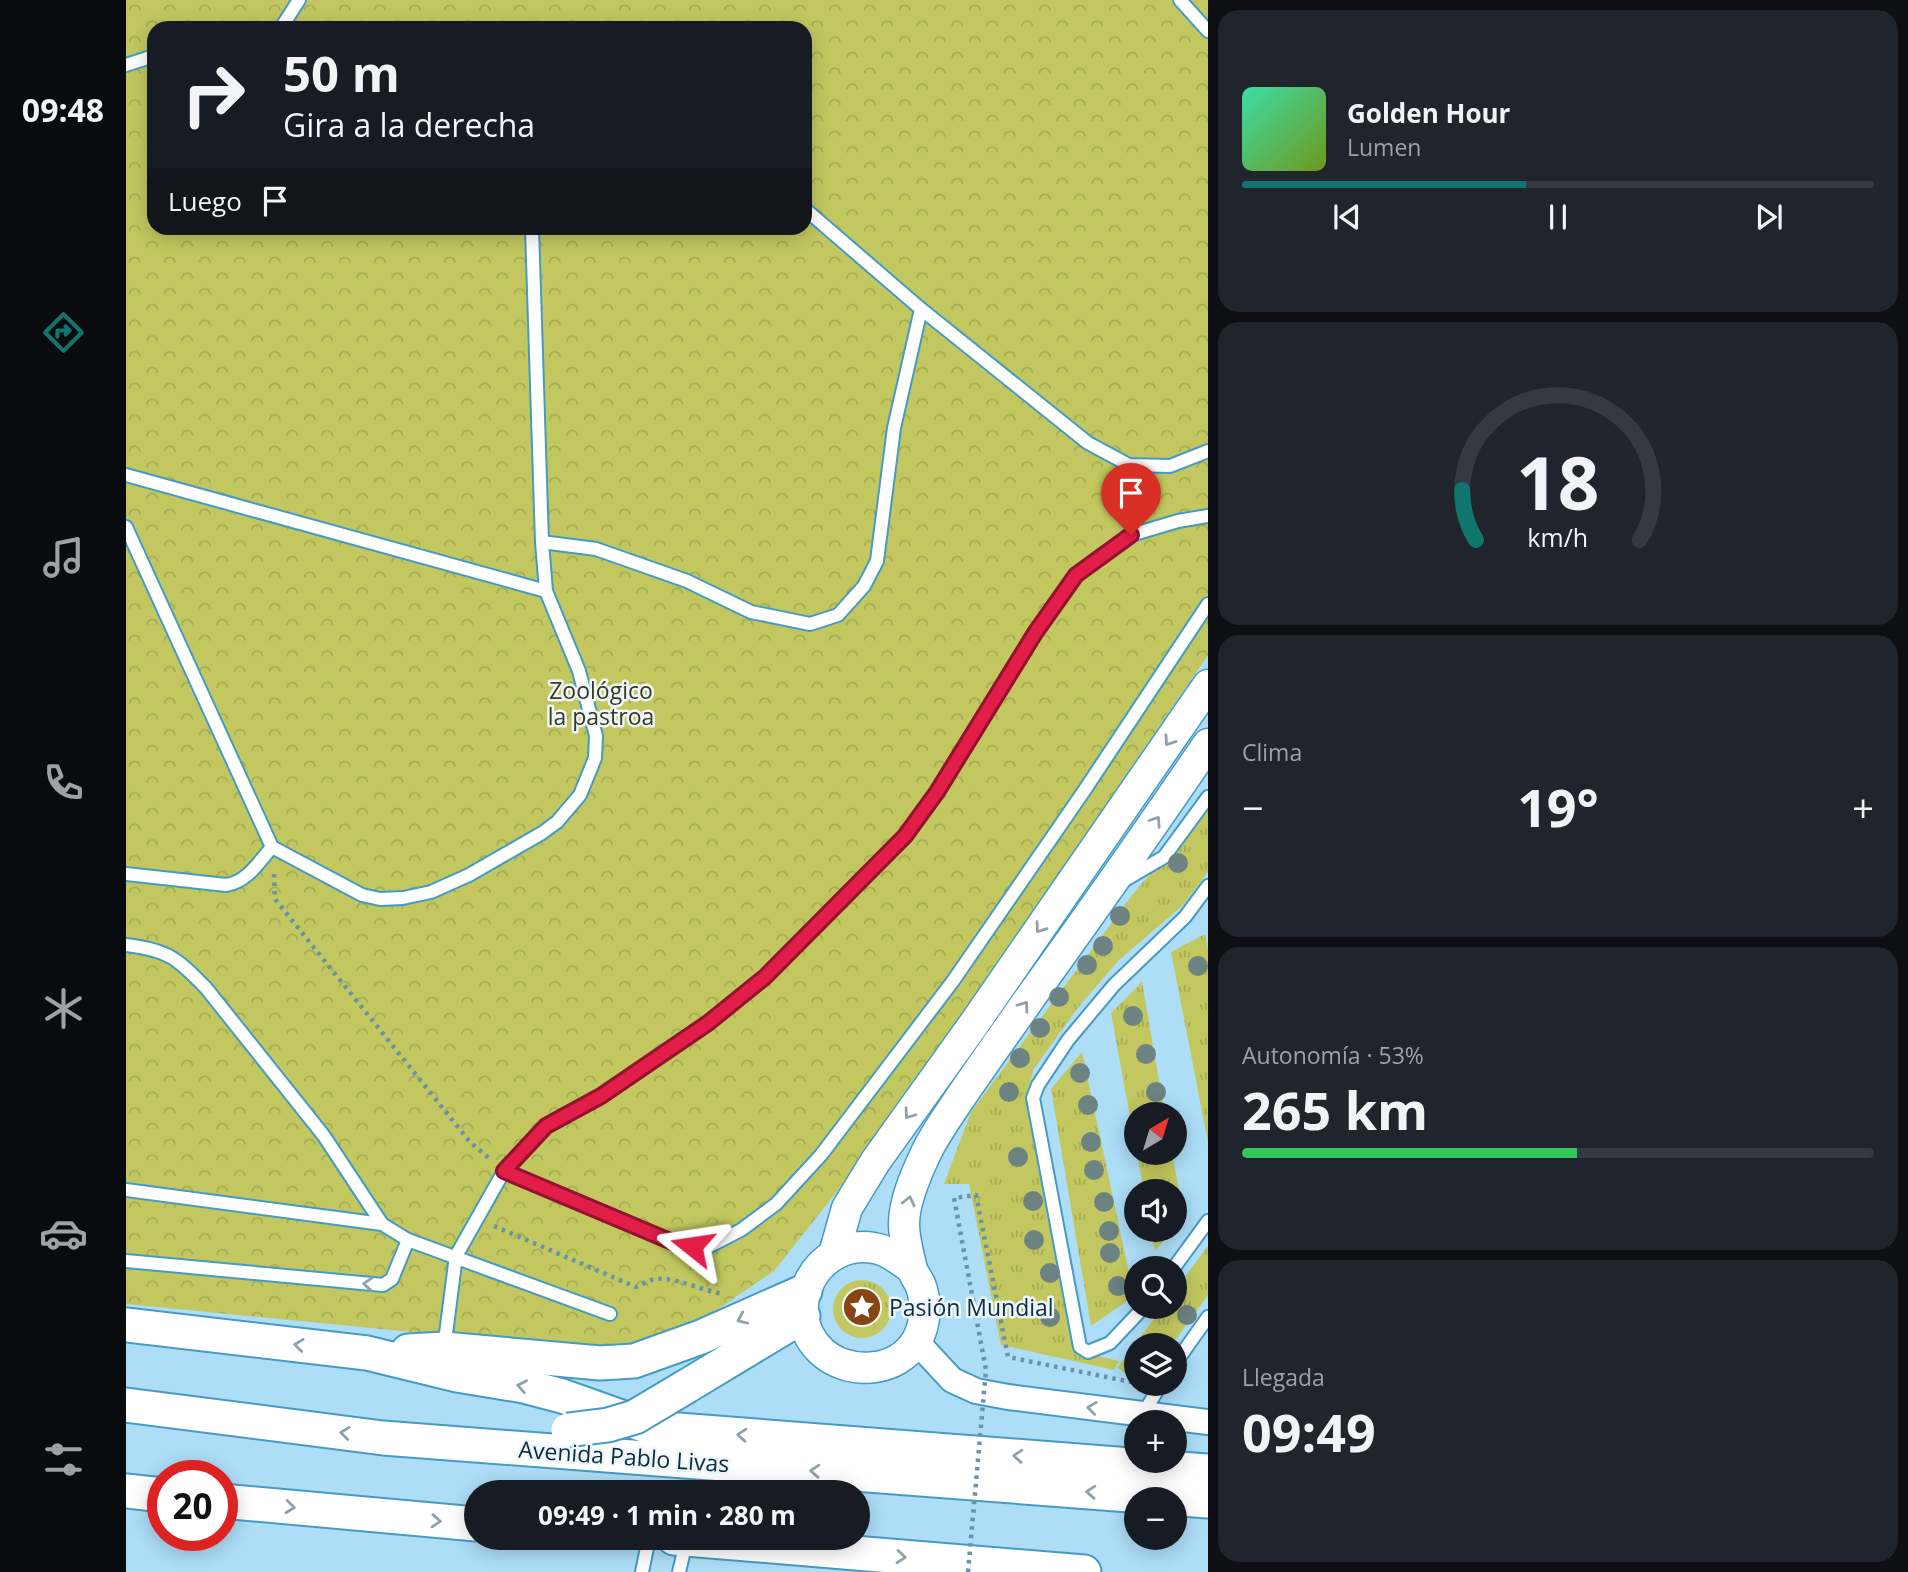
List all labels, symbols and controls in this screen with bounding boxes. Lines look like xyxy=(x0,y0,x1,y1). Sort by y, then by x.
text: 50 m xyxy=(283,40,400,106)
icon: right xyxy=(168,49,259,140)
text: 09:48 xyxy=(22,88,104,131)
text: Golden Hour xyxy=(1347,95,1510,131)
text: Gira a la derecha xyxy=(283,103,535,146)
text: Lumen xyxy=(1347,131,1421,163)
icon: arrive xyxy=(256,182,294,220)
text: Luego xyxy=(168,183,242,219)
icon: previous xyxy=(1328,198,1366,236)
icon: pause xyxy=(1539,198,1577,236)
icon: next xyxy=(1750,198,1788,236)
icon: directions xyxy=(39,308,88,357)
text: 18 xyxy=(1516,432,1600,531)
pin xyxy=(1101,463,1161,535)
icon: arrive xyxy=(1112,474,1150,512)
text: km/h xyxy=(1528,519,1588,553)
icon: music xyxy=(39,533,88,582)
park label: Zoológico la pastroa xyxy=(548,674,654,732)
one-way arrow xyxy=(1165,733,1178,746)
text: Clima xyxy=(1242,736,1302,768)
icon: phone xyxy=(39,758,88,807)
text: 19° xyxy=(1517,771,1599,842)
text: − xyxy=(1242,781,1264,833)
text: + xyxy=(1852,781,1874,833)
one-way arrow xyxy=(1148,816,1160,829)
one-way arrow xyxy=(1035,921,1048,934)
icon: climate xyxy=(39,984,88,1033)
one-way arrow xyxy=(1016,1002,1029,1014)
text: Autonomía · 53% xyxy=(1242,1039,1424,1071)
text: 265 km xyxy=(1242,1074,1428,1145)
north arrow xyxy=(1124,1102,1186,1166)
map controls xyxy=(1124,1102,1187,1550)
one-way arrow xyxy=(905,1106,917,1119)
button: sound xyxy=(1124,1179,1187,1242)
one-way arrow xyxy=(901,1195,915,1207)
icon: car xyxy=(39,1209,88,1258)
position arrow xyxy=(655,1209,729,1283)
button: search xyxy=(1124,1256,1187,1319)
one-way arrow xyxy=(363,1277,374,1292)
place icon: Pasión Mundial xyxy=(841,1286,883,1328)
place label: Pasión Mundial xyxy=(889,1291,1054,1323)
one-way arrow xyxy=(737,1311,749,1325)
button: layers xyxy=(1124,1333,1187,1396)
one-way arrow xyxy=(294,1337,305,1352)
text: Llegada xyxy=(1242,1361,1325,1393)
one-way arrow xyxy=(516,1380,528,1395)
text: 09:49 xyxy=(1242,1396,1376,1467)
one-way arrow xyxy=(1086,1400,1097,1415)
button: + xyxy=(1124,1410,1187,1473)
one-way arrow xyxy=(339,1425,350,1440)
one-way arrow xyxy=(736,1428,747,1443)
street label: Avenida Pablo Livas xyxy=(518,1433,730,1479)
icon: filters xyxy=(39,1435,88,1484)
one-way arrow xyxy=(1012,1449,1023,1464)
speed limit sign: 20 xyxy=(147,1460,238,1551)
one-way arrow xyxy=(810,1464,821,1479)
one-way arrow xyxy=(1085,1485,1096,1500)
button: − xyxy=(1124,1487,1187,1550)
text: 09:49 · 1 min · 280 m xyxy=(538,1497,796,1533)
one-way arrow xyxy=(284,1500,296,1515)
one-way arrow xyxy=(431,1513,442,1528)
one-way arrow xyxy=(895,1549,906,1564)

